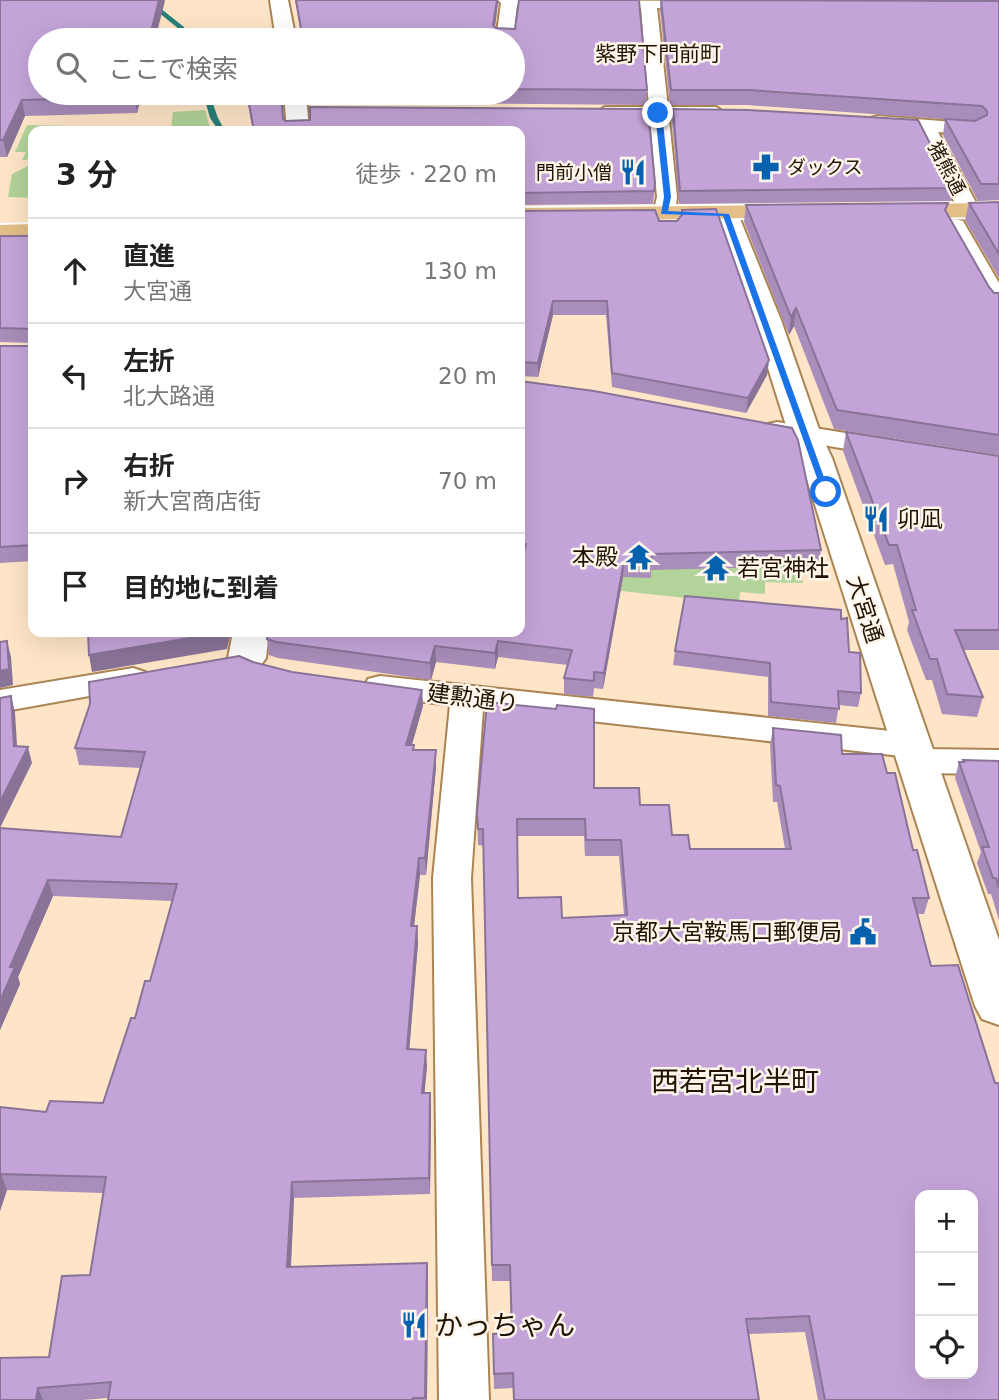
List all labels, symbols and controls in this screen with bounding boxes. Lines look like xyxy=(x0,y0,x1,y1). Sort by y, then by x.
search box xyxy=(28,28,525,105)
district label: 紫野下門前町 xyxy=(595,42,721,66)
icon: search xyxy=(52,48,90,86)
text: ここで検索 xyxy=(108,54,238,84)
route end xyxy=(642,97,673,128)
street label: 猪熊通 xyxy=(924,138,970,198)
pharmacy icon: ダックス xyxy=(751,152,781,182)
place label: ダックス xyxy=(787,156,862,178)
text: 3 分 xyxy=(56,157,117,192)
restaurant icon: 門前小僧 xyxy=(618,157,648,187)
text: 徒歩 · 220 m xyxy=(355,161,497,187)
place label: 門前小僧 xyxy=(536,161,612,183)
text: 直進 xyxy=(123,241,175,271)
icon: ahead xyxy=(56,252,94,290)
text: 130 m xyxy=(423,258,497,284)
text: 大宮通 xyxy=(123,278,192,304)
text: 左折 xyxy=(123,346,175,376)
icon: left xyxy=(56,357,94,395)
text: 20 m xyxy=(438,363,497,389)
text: 北大路通 xyxy=(123,383,215,409)
text: 右折 xyxy=(123,451,175,481)
icon: right xyxy=(56,462,94,500)
text: 70 m xyxy=(438,468,497,494)
route start xyxy=(810,476,841,507)
text: 新大宮商店街 xyxy=(123,488,261,514)
restaurant icon: 卯凪 xyxy=(861,504,891,534)
place label: 卯凪 xyxy=(897,506,943,532)
temple icon: 本殿 xyxy=(624,542,654,572)
place label: 本殿 xyxy=(572,544,618,570)
temple icon: 若宮神社 xyxy=(701,553,731,583)
place label: 若宮神社 xyxy=(737,555,829,581)
icon: arrive xyxy=(56,567,94,605)
street label: 大宮通 xyxy=(842,572,888,646)
text: 目的地に到着 xyxy=(123,573,279,603)
street label: 建勲通り xyxy=(426,679,520,717)
public building icon: 京都大宮鞍馬口郵便局 xyxy=(848,917,878,947)
place label: 京都大宮鞍馬口郵便局 xyxy=(612,919,842,945)
district label: 西若宮北半町 xyxy=(651,1065,819,1098)
map controls xyxy=(915,1190,978,1379)
button: + xyxy=(915,1190,978,1253)
button: − xyxy=(915,1253,978,1316)
place label: かっちゃん xyxy=(435,1309,575,1342)
restaurant icon: かっちゃん xyxy=(399,1310,429,1340)
button: locate xyxy=(915,1316,978,1379)

